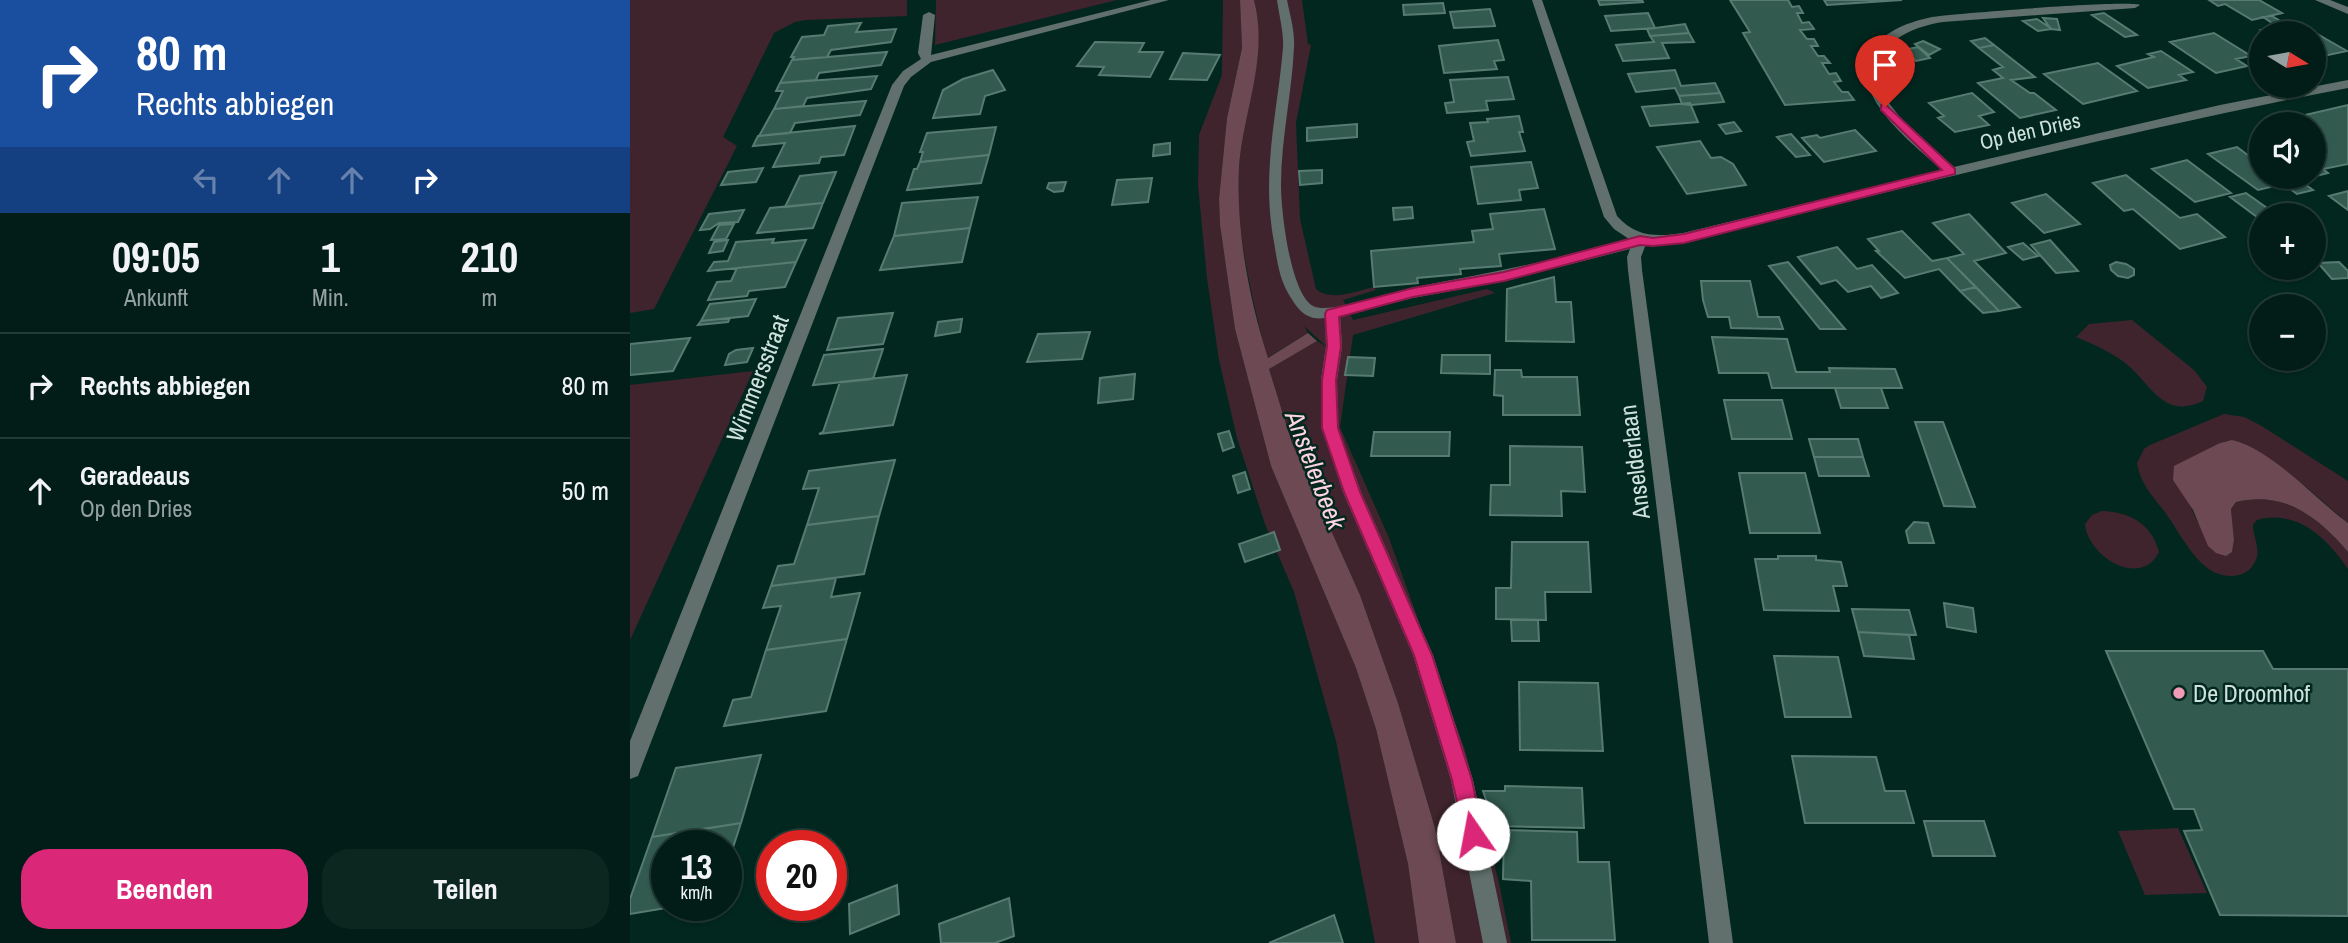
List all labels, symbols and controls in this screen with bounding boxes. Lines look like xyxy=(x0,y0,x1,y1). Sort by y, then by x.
text: 80 m xyxy=(136,19,228,85)
north arrow xyxy=(2249,21,2326,98)
map controls xyxy=(2249,21,2326,371)
icon: right xyxy=(21,28,112,119)
pin xyxy=(1855,35,1915,107)
icon: arrive xyxy=(1866,46,1904,84)
text: Rechts abbiegen xyxy=(136,82,334,125)
street label: Op den Dries xyxy=(1977,105,2083,157)
button: sound xyxy=(2249,112,2326,189)
icon: left xyxy=(187,161,225,199)
icon: ahead xyxy=(260,161,298,199)
icon: ahead xyxy=(333,161,371,199)
icon: right xyxy=(406,161,444,199)
button: + xyxy=(2249,203,2326,280)
text: 09:05 xyxy=(112,229,200,285)
text: 1 xyxy=(321,229,340,285)
text: 210 xyxy=(461,229,518,285)
text: Ankunft xyxy=(124,282,188,313)
text: Min. xyxy=(312,282,349,313)
text: m xyxy=(481,282,497,313)
button: − xyxy=(2249,294,2326,371)
street label: Wimmersstraat xyxy=(718,310,796,446)
icon: right xyxy=(21,367,59,405)
text: Rechts abbiegen xyxy=(80,368,251,403)
text: 80 m xyxy=(562,368,609,403)
street label: Anselderlaan xyxy=(1611,403,1657,522)
water label: Anstelerbeek xyxy=(1277,405,1355,536)
text: Geradeaus xyxy=(80,458,190,493)
icon: ahead xyxy=(21,472,59,510)
text: 50 m xyxy=(562,473,609,508)
text: Op den Dries xyxy=(80,493,192,524)
place label: De Droomhof xyxy=(2193,677,2311,709)
marker: De Droomhof xyxy=(2171,685,2187,701)
position arrow xyxy=(1436,797,1510,871)
speed limit sign: 20 xyxy=(756,830,847,921)
text: 13 xyxy=(681,843,712,890)
button: Beenden xyxy=(21,849,308,929)
button: Teilen xyxy=(322,849,609,929)
text: km/h xyxy=(681,880,713,905)

